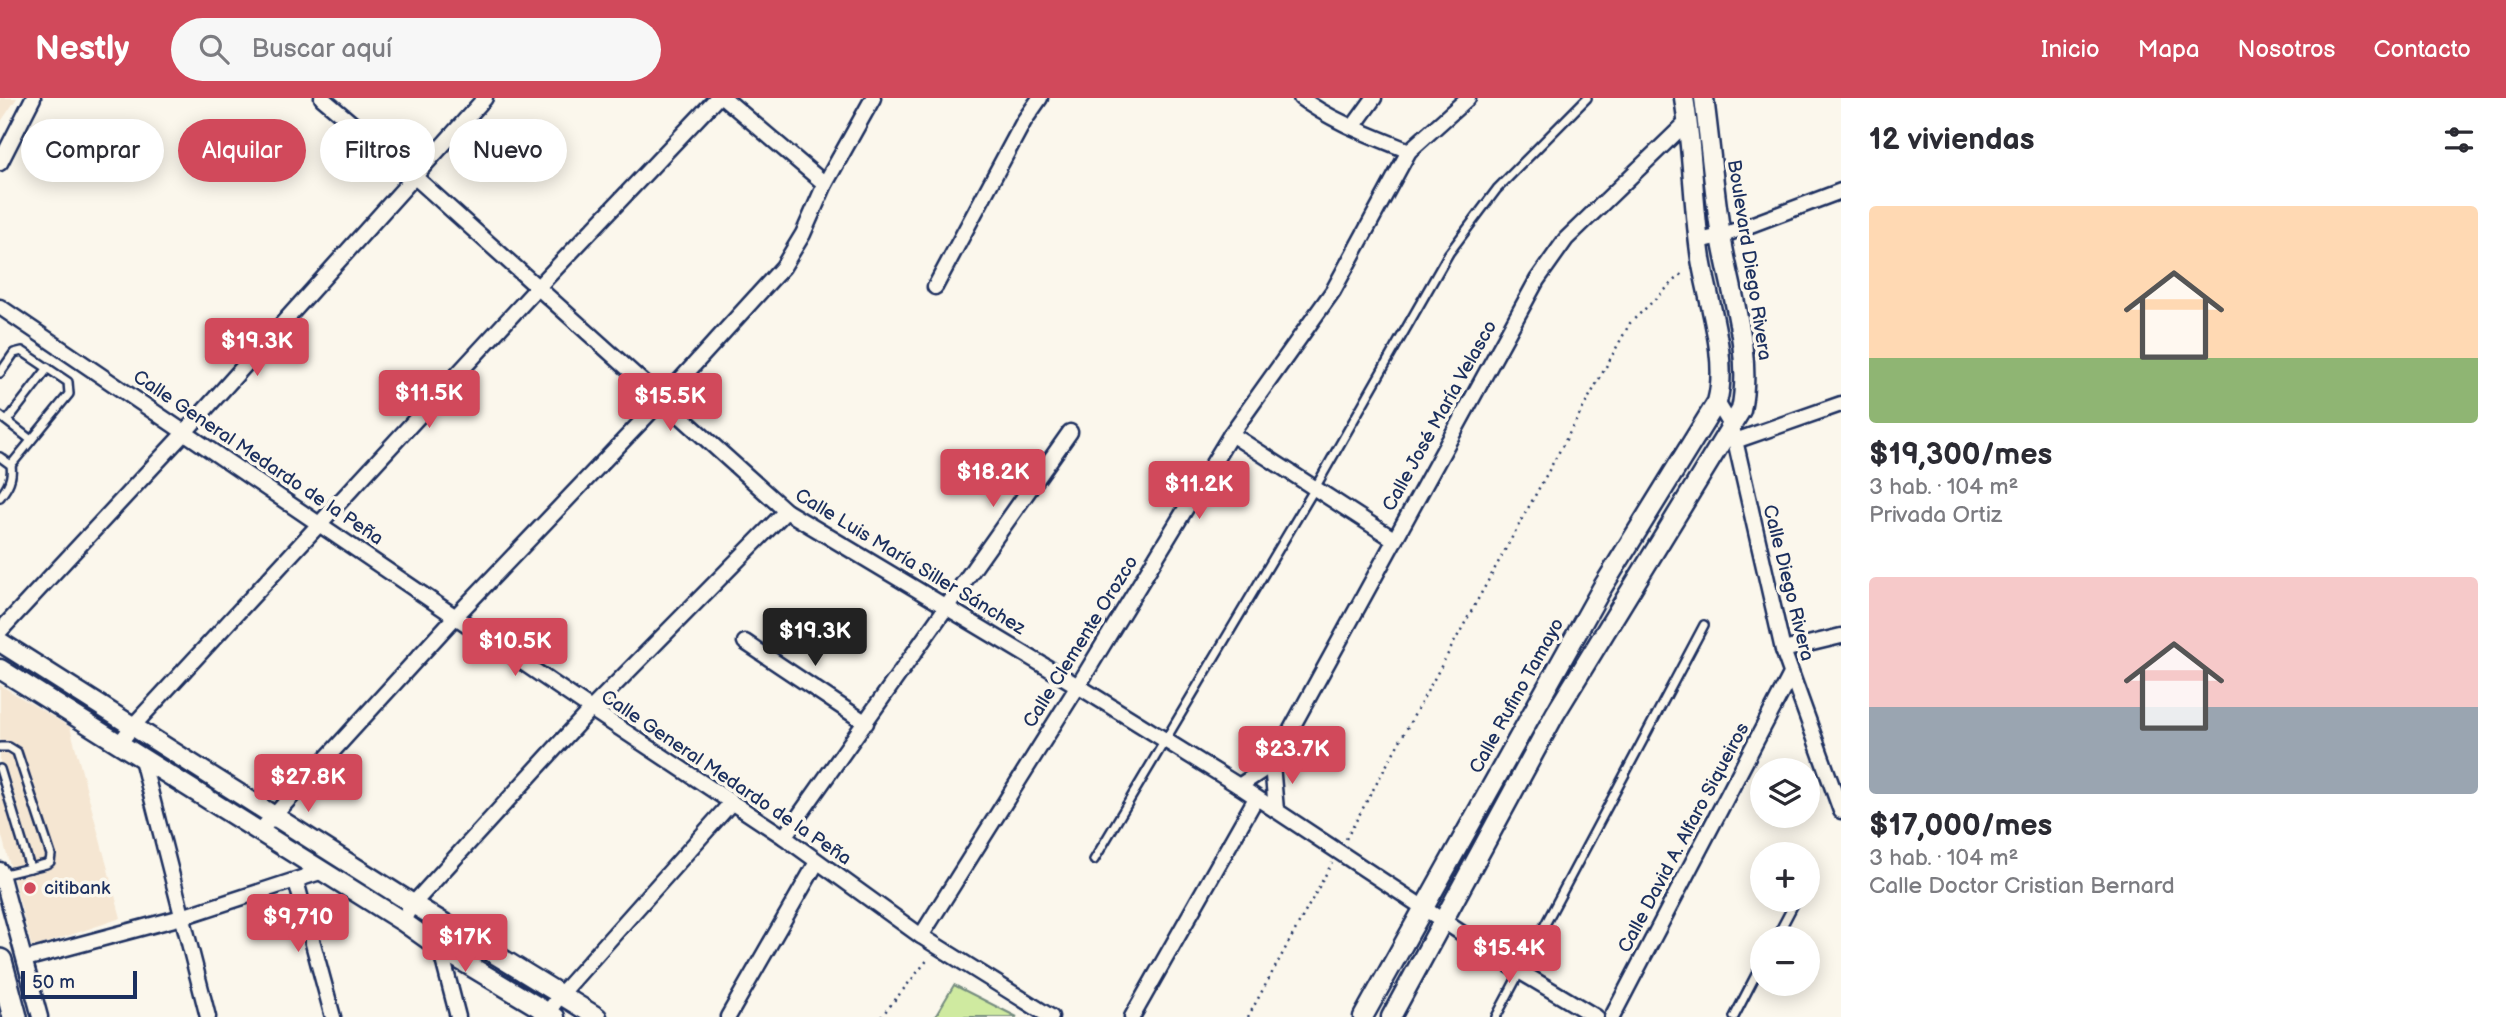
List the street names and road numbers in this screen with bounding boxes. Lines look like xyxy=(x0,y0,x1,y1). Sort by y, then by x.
street label: Boulevard Diego Rivera xyxy=(1722,158,1776,362)
street label: Calle José María Velasco xyxy=(1378,316,1502,516)
street label: Calle General Medardo de la Peña xyxy=(128,365,388,551)
street label: Calle Luis María Siller Sánchez xyxy=(791,484,1030,640)
street label: Calle Diego Rivera xyxy=(1757,502,1819,664)
street label: Calle Clemente Orozco xyxy=(1019,552,1143,732)
street label: Calle Rufino Tamayo xyxy=(1465,614,1569,778)
street label: Calle General Medardo de la Peña xyxy=(596,685,856,871)
street label: Calle David A. Alfaro Siqueiros xyxy=(1613,719,1755,957)

